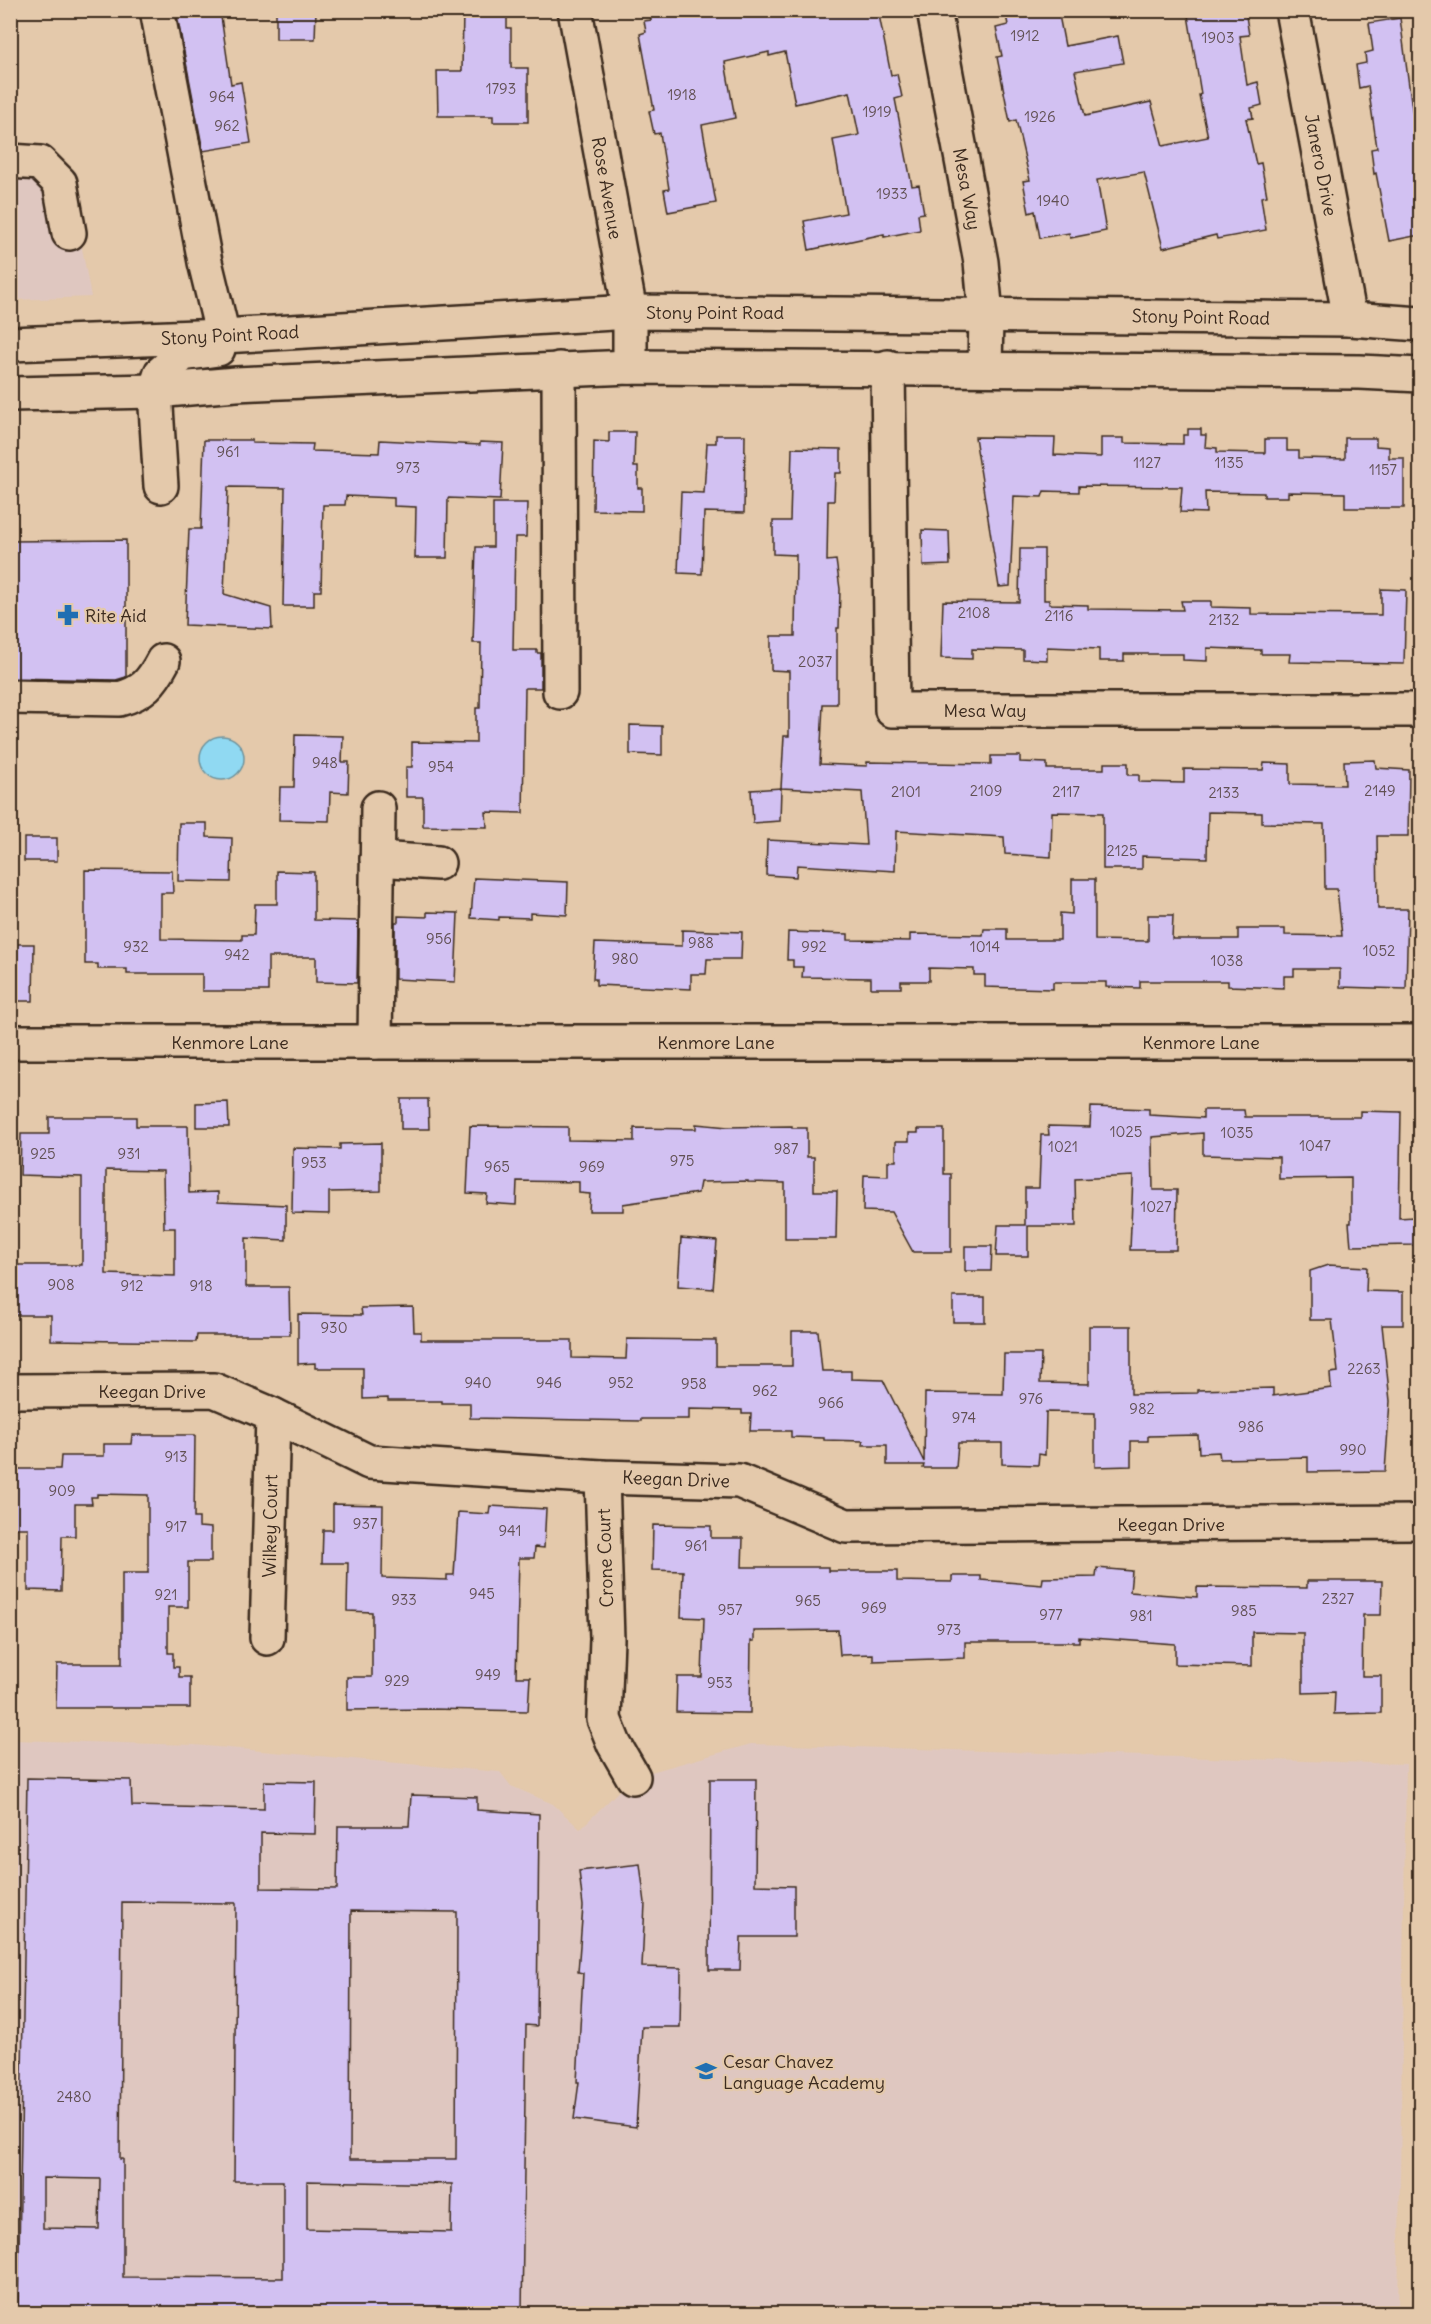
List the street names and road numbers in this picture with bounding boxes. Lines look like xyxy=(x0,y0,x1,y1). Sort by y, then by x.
street label: Janero Drive xyxy=(1300,112,1342,218)
street label: Rose Avenue xyxy=(587,135,627,241)
street label: Mesa Way xyxy=(948,146,986,232)
street label: Stony Point Road xyxy=(646,301,784,324)
street label: Stony Point Road xyxy=(1132,304,1271,330)
street label: Stony Point Road xyxy=(160,320,300,350)
street label: Mesa Way xyxy=(943,699,1027,722)
street label: Kenmore Lane xyxy=(171,1031,289,1054)
street label: Kenmore Lane xyxy=(657,1031,775,1054)
street label: Kenmore Lane xyxy=(1142,1031,1260,1054)
street label: Keegan Drive xyxy=(98,1380,206,1403)
street label: Keegan Drive xyxy=(622,1466,730,1492)
street label: Wilkey Court xyxy=(258,1474,282,1578)
street label: Crone Court xyxy=(592,1508,618,1608)
street label: Keegan Drive xyxy=(1117,1513,1225,1536)

